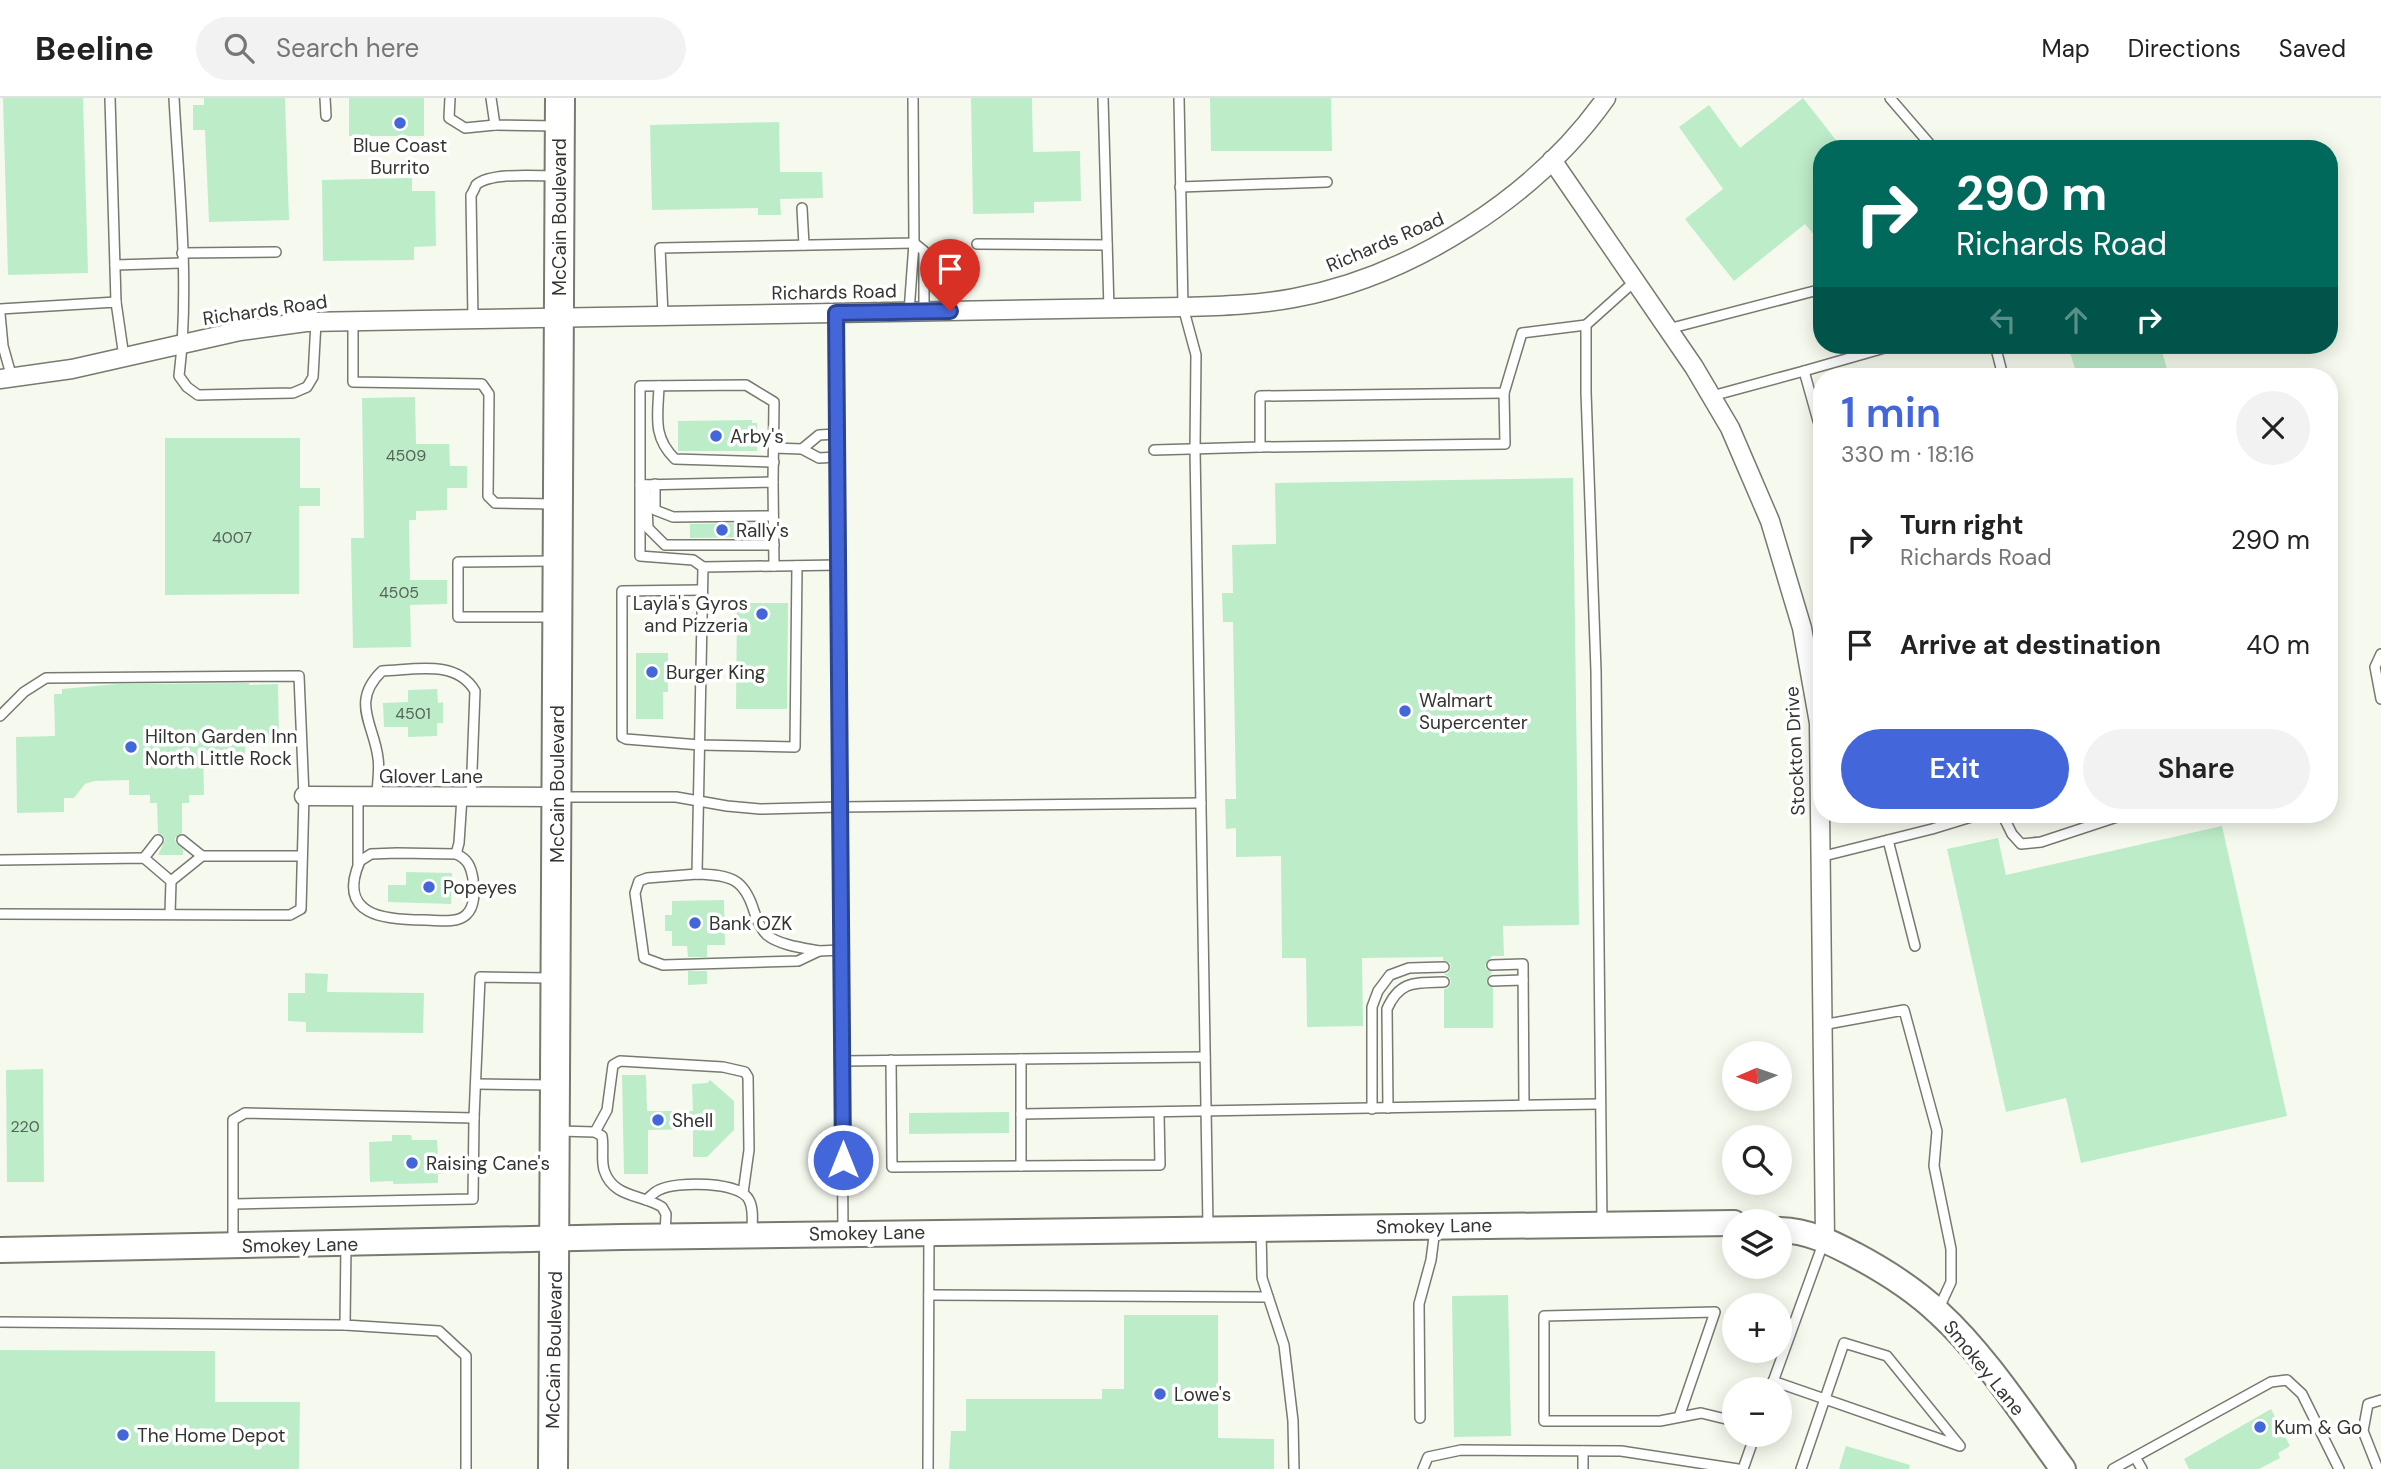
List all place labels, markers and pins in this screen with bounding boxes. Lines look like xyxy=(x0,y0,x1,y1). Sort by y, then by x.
marker: Blue Coast Burrito xyxy=(392,115,408,131)
place label: Blue Coast Burrito xyxy=(353,133,447,180)
pin xyxy=(920,239,980,311)
place label: Arby's xyxy=(730,424,784,449)
marker: Arby's xyxy=(708,428,724,444)
place label: Rally's xyxy=(736,518,789,543)
marker: Rally's xyxy=(714,522,730,538)
place label: Layla's Gyros and Pizzeria xyxy=(633,591,748,638)
marker: Layla's Gyros and Pizzeria xyxy=(754,606,770,622)
place label: Burger King xyxy=(666,660,766,685)
marker: Burger King xyxy=(644,664,660,680)
place label: Walmart Supercenter xyxy=(1419,688,1528,735)
marker: Walmart Supercenter xyxy=(1397,703,1413,719)
place label: Hilton Garden Inn North Little Rock xyxy=(145,724,297,771)
marker: Hilton Garden Inn North Little Rock xyxy=(123,739,139,755)
place label: Popeyes xyxy=(443,875,517,900)
marker: Popeyes xyxy=(421,879,437,895)
place label: Bank OZK xyxy=(709,911,792,936)
marker: Bank OZK xyxy=(687,915,703,931)
place label: Shell xyxy=(672,1108,713,1133)
marker: Shell xyxy=(650,1112,666,1128)
place label: Raising Cane's xyxy=(426,1151,550,1176)
marker: Raising Cane's xyxy=(404,1155,420,1171)
place label: Lowe's xyxy=(1174,1382,1231,1407)
marker: Lowe's xyxy=(1152,1386,1168,1402)
place label: Kum & Go xyxy=(2274,1415,2362,1440)
marker: Kum & Go xyxy=(2252,1419,2268,1435)
place label: The Home Depot xyxy=(137,1423,286,1448)
marker: The Home Depot xyxy=(115,1427,131,1443)

